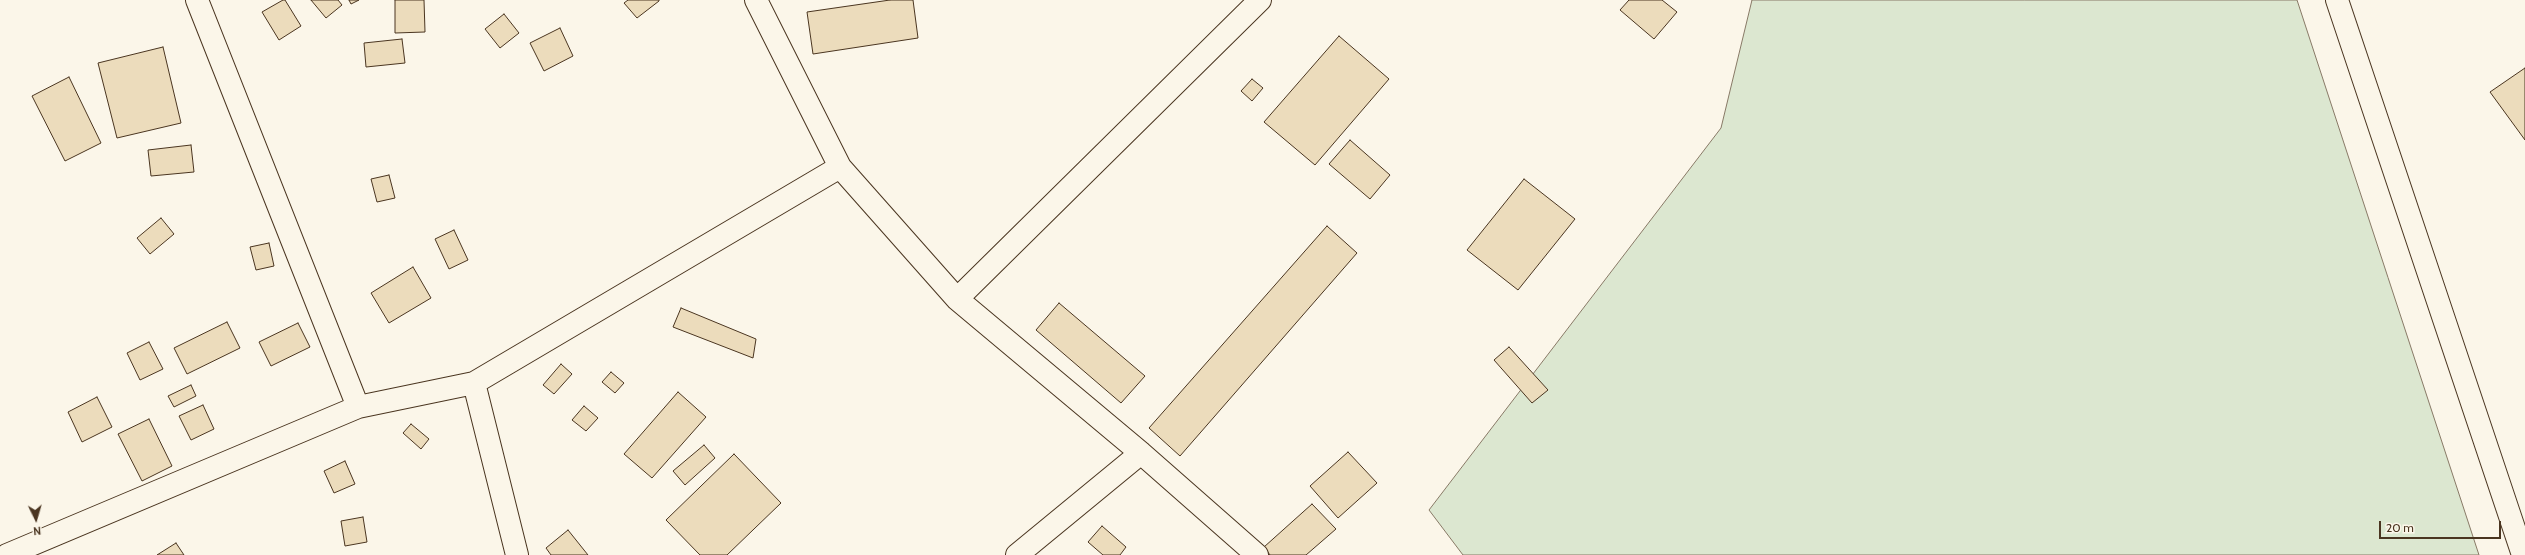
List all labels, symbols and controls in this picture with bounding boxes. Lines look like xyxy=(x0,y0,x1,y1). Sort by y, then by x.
north arrow xyxy=(16,499,56,539)
scale bar xyxy=(2381,513,2503,539)
text: 20 m xyxy=(2386,520,2414,535)
text: N xyxy=(33,524,42,538)

